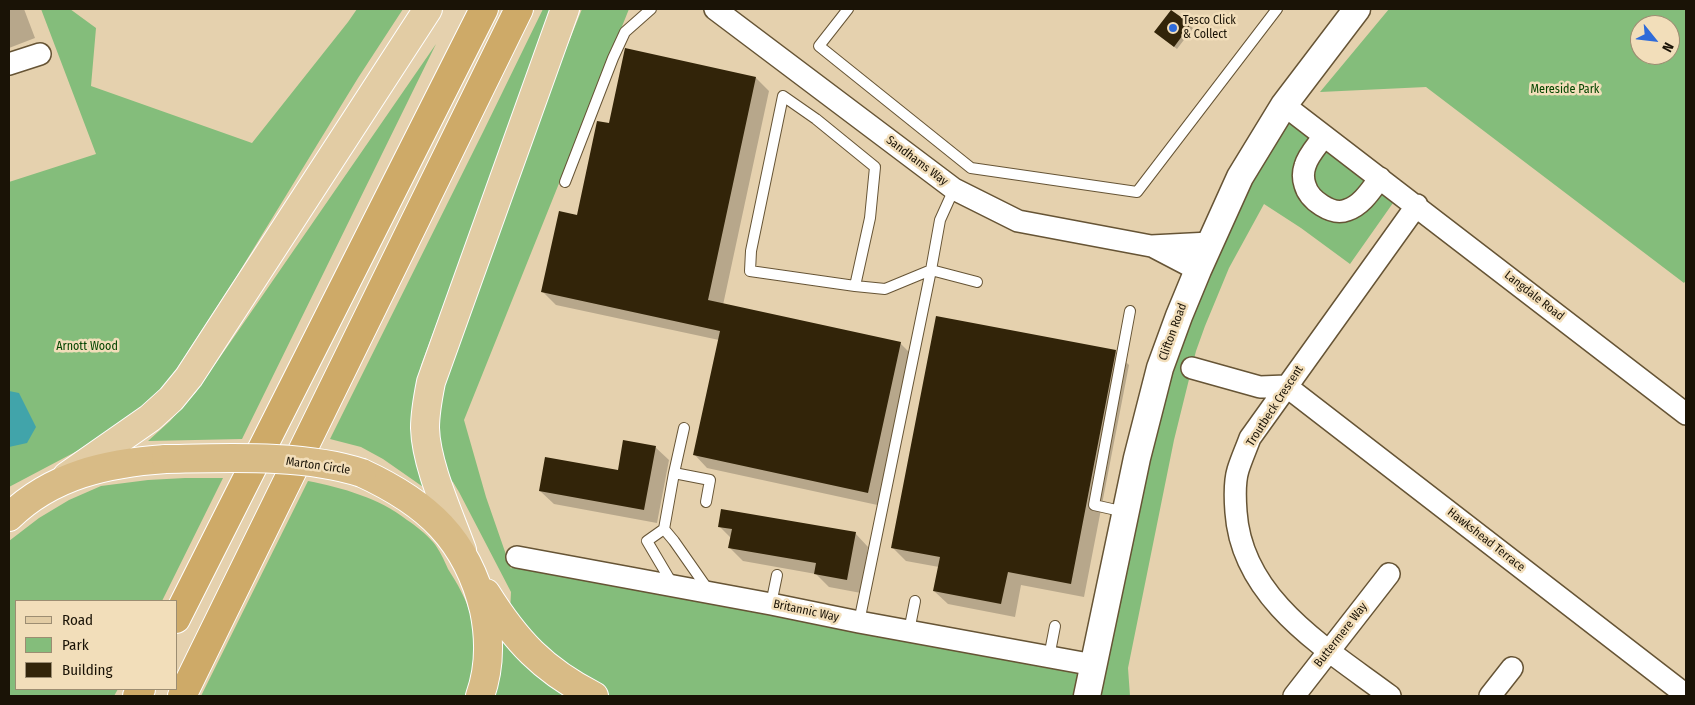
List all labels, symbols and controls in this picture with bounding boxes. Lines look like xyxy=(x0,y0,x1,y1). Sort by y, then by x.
place label: Tesco Click & Collect xyxy=(1183,14,1236,42)
north arrow xyxy=(1630,15,1680,65)
marker: Tesco Click & Collect xyxy=(1167,22,1179,34)
text: N xyxy=(1658,39,1677,55)
park label: Mereside Park xyxy=(1531,83,1599,97)
street label: Sandhams Way xyxy=(883,133,951,189)
street label: Langdale Road xyxy=(1501,268,1567,324)
street label: Clifton Road xyxy=(1156,301,1190,363)
park label: Arnott Wood xyxy=(56,340,118,354)
street label: Troutbeck Crescent xyxy=(1244,363,1306,449)
street label: Marton Circle xyxy=(285,454,351,478)
street label: Hawkshead Terrace xyxy=(1444,505,1528,575)
street label: Britannic Way xyxy=(772,597,840,625)
legend xyxy=(15,600,178,690)
street label: Buttermere Way xyxy=(1311,600,1371,670)
text: Road xyxy=(62,611,93,629)
text: Park xyxy=(62,636,89,654)
text: Building xyxy=(62,661,113,679)

